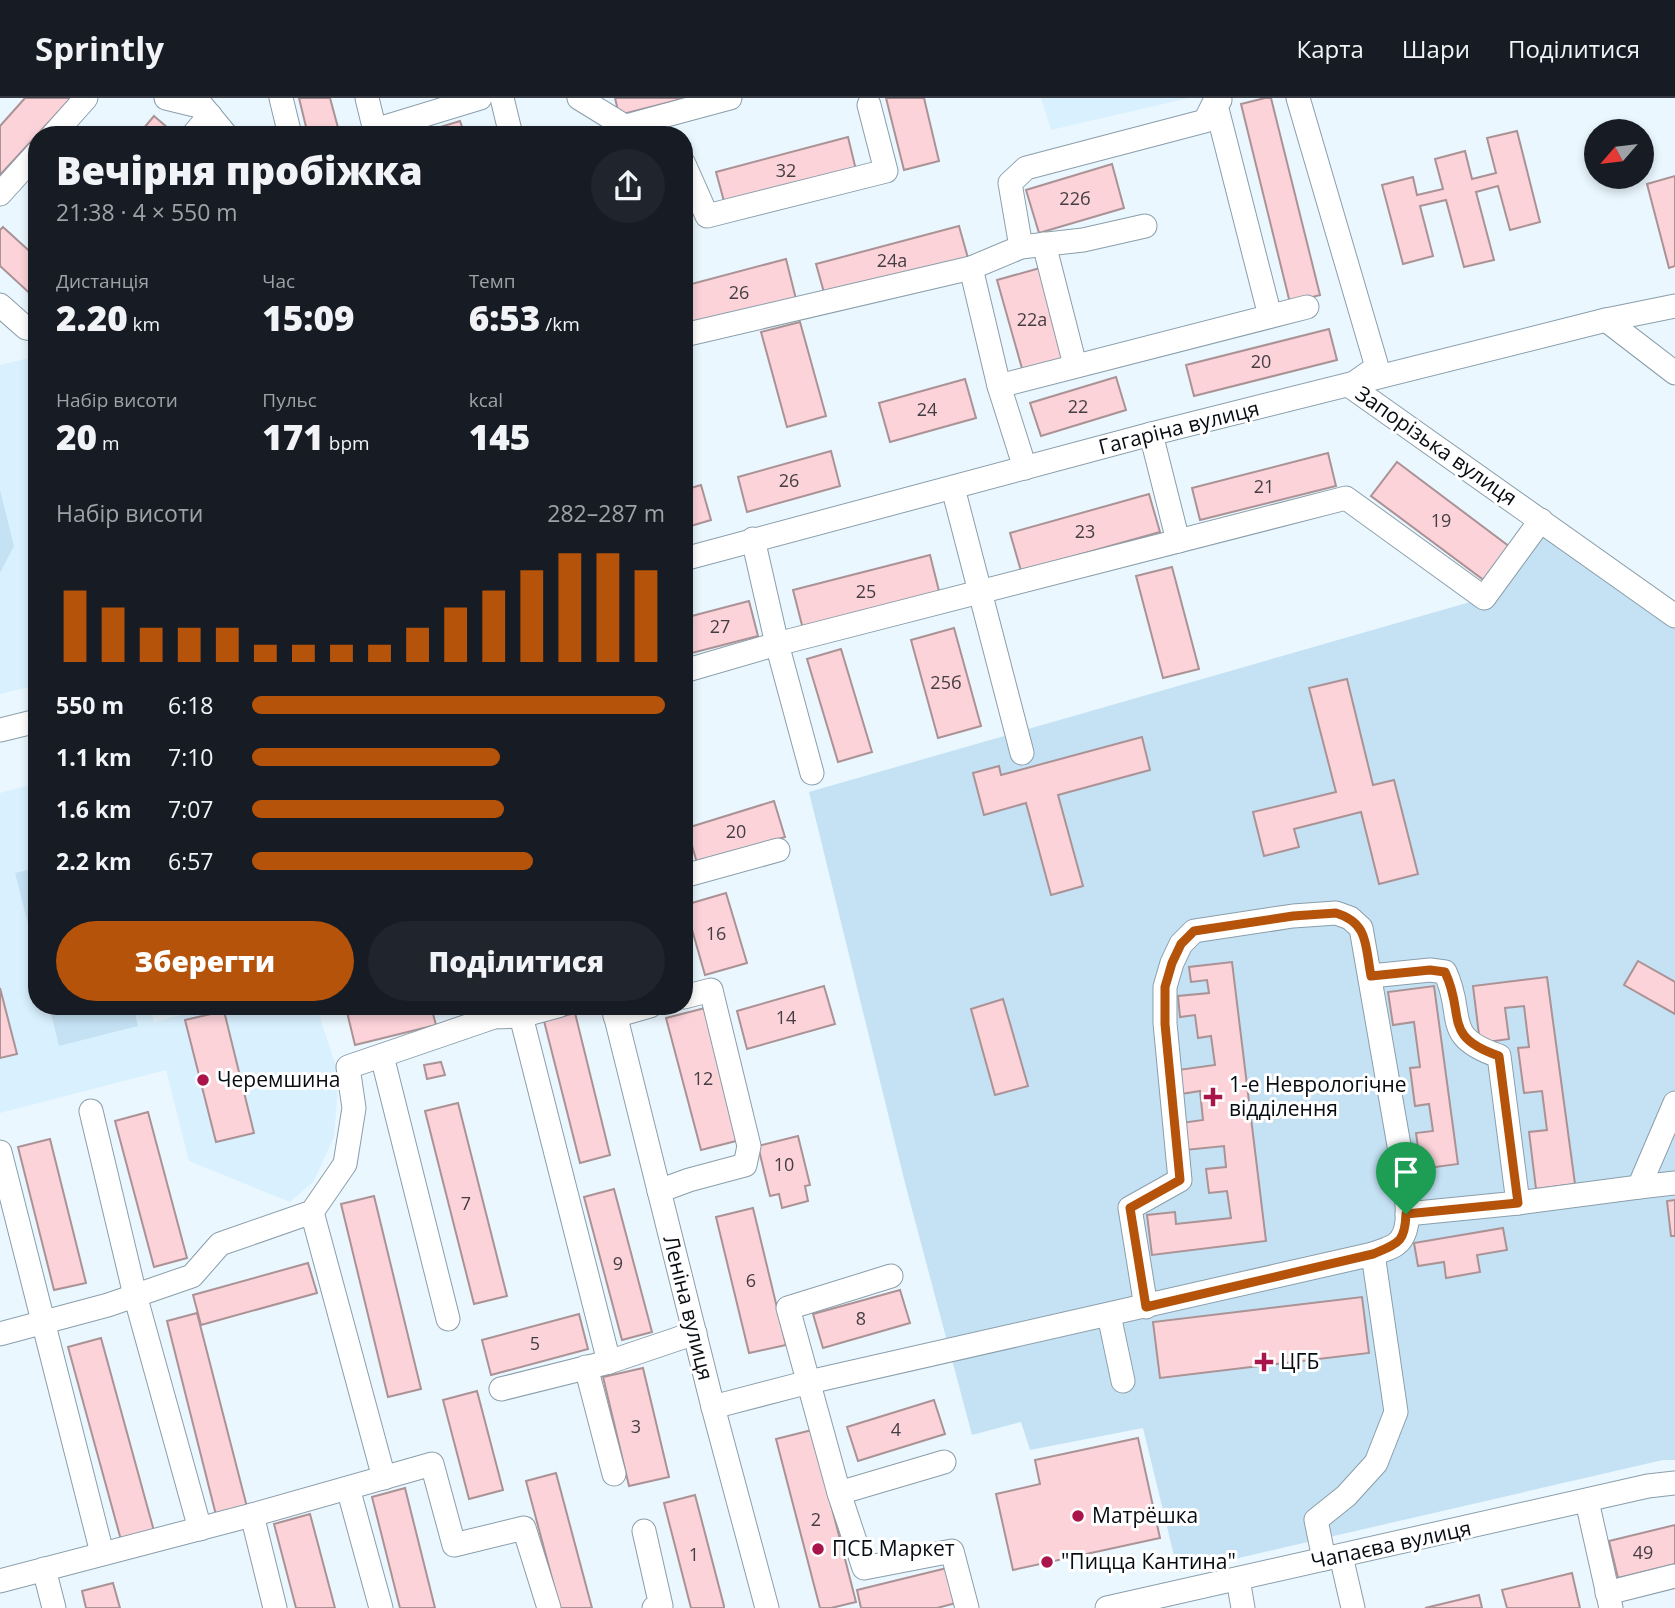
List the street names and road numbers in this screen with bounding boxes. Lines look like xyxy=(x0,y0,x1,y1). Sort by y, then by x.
street label: Запорізька вулиця xyxy=(1350,379,1523,511)
street label: Гагаріна вулиця xyxy=(1096,394,1262,461)
street label: Леніна вулиця xyxy=(657,1232,720,1383)
street label: Чапаєва вулиця xyxy=(1308,1513,1474,1575)

